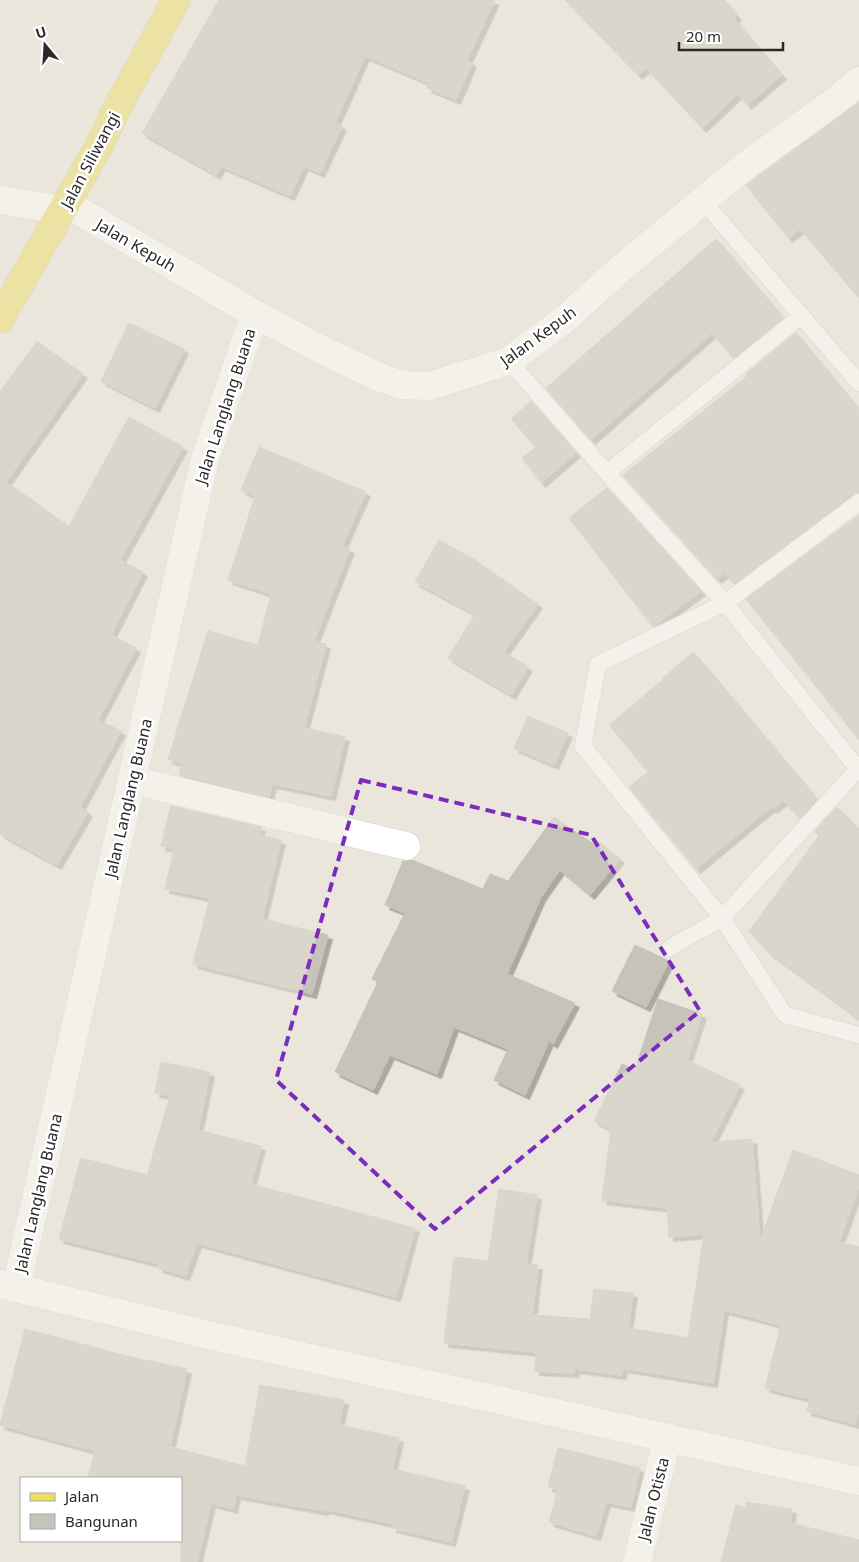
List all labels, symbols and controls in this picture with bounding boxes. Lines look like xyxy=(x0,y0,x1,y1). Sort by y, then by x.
north arrow xyxy=(20,20,70,70)
scale bar xyxy=(679,20,783,52)
text: U xyxy=(33,21,49,43)
text: 20 m xyxy=(686,26,721,46)
street label: Jalan Siliwangi xyxy=(54,108,125,214)
street label: Jalan Kepuh xyxy=(90,212,180,277)
street label: Jalan Kepuh xyxy=(494,301,580,372)
street label: Jalan Langlang Buana xyxy=(189,325,261,489)
street label: Jalan Langlang Buana xyxy=(99,716,157,882)
street label: Jalan Langlang Buana xyxy=(9,1111,67,1277)
street label: Jalan Otista xyxy=(632,1455,674,1545)
legend xyxy=(20,1477,182,1542)
text: Jalan xyxy=(63,1486,99,1506)
text: Bangunan xyxy=(65,1511,138,1531)

